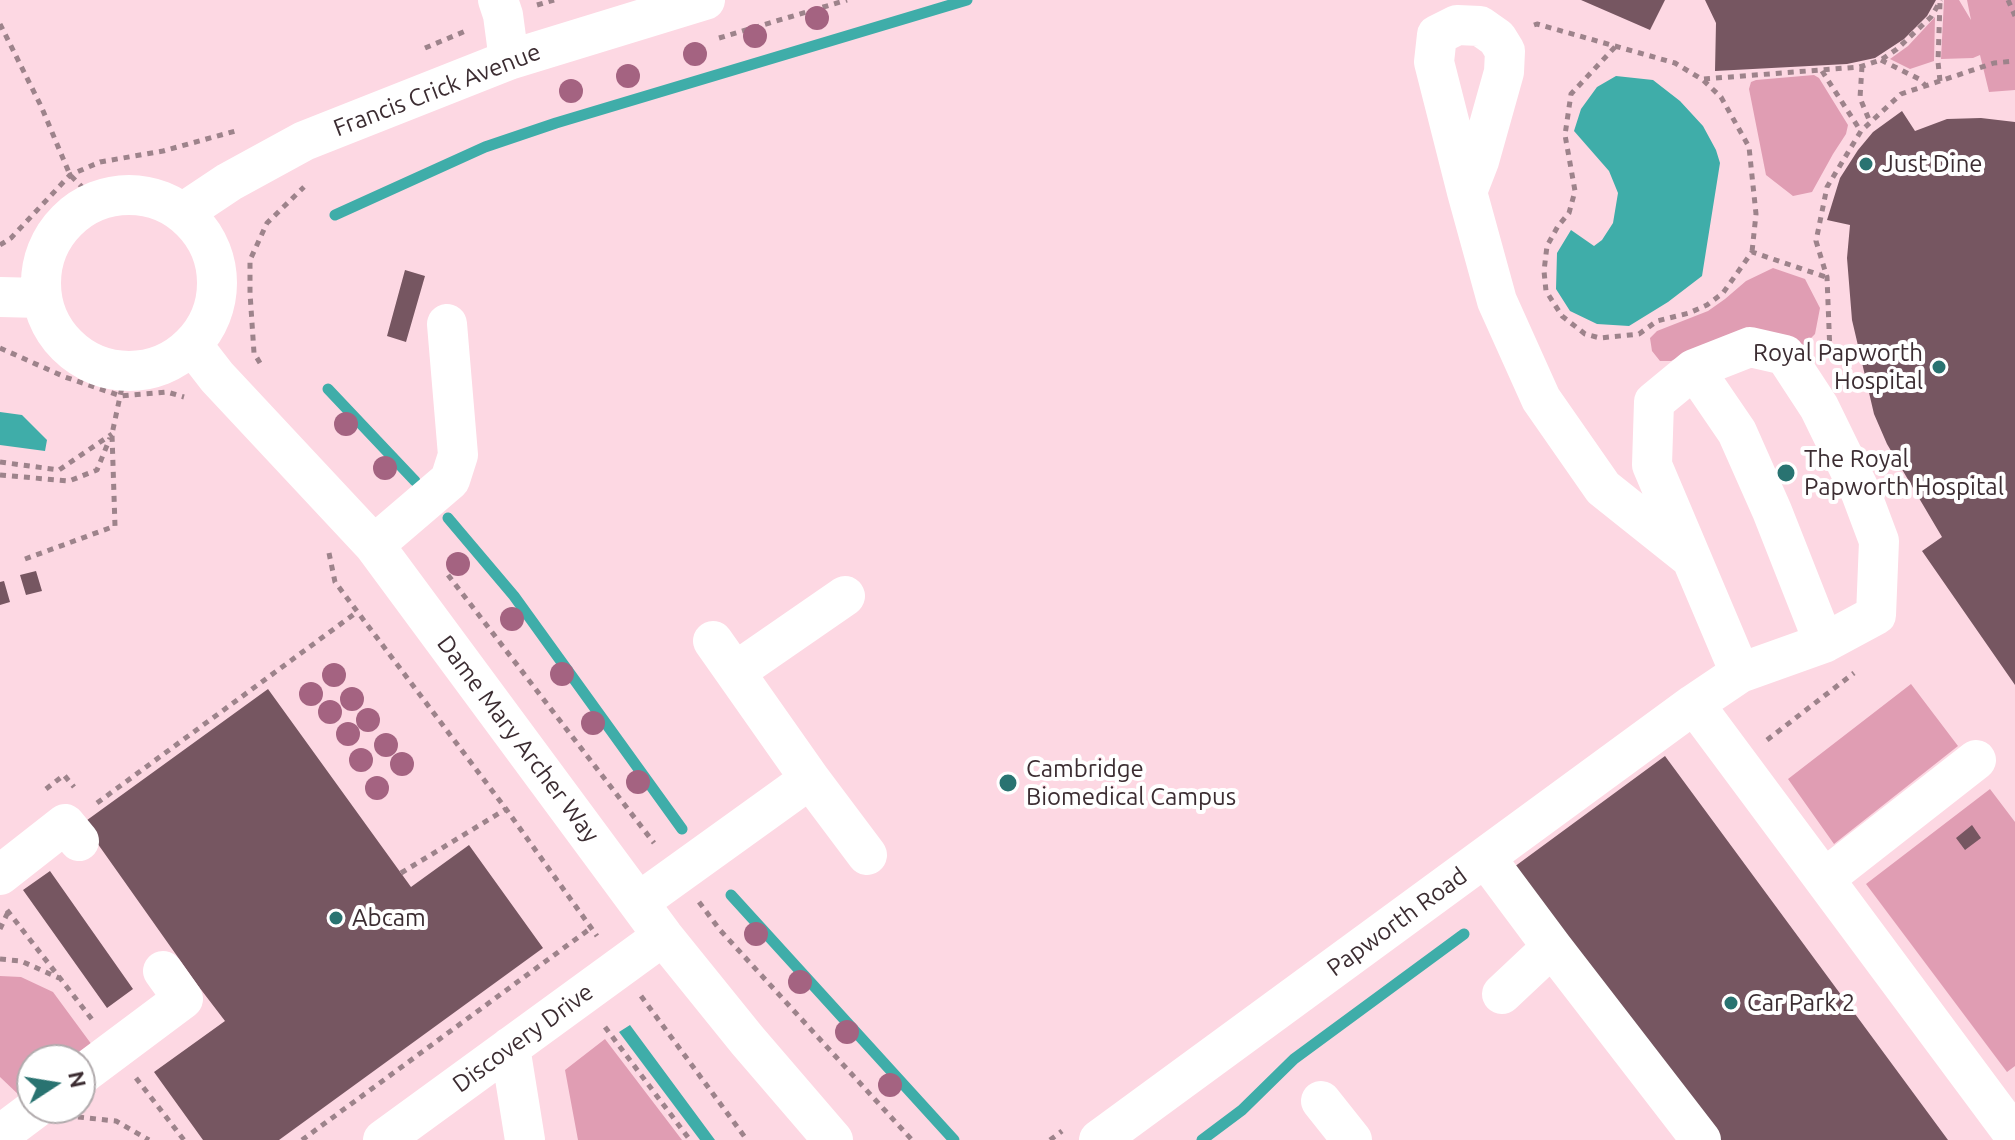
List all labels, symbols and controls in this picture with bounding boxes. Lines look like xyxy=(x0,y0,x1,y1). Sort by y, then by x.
street label: Francis Crick Avenue xyxy=(329,37,545,143)
place label: Just Dine xyxy=(1882,150,1983,178)
marker: Just Dine xyxy=(1857,155,1875,173)
place label: Royal Papworth Hospital xyxy=(1753,339,1923,395)
marker: Royal Papworth Hospital xyxy=(1930,358,1948,376)
place label: The Royal Papworth Hospital xyxy=(1804,445,2004,501)
marker: The Royal Papworth Hospital xyxy=(1775,462,1797,484)
street label: Dame Mary Archer Way xyxy=(431,630,605,848)
place label: Cambridge Biomedical Campus xyxy=(1026,755,1236,811)
marker: Cambridge Biomedical Campus xyxy=(997,772,1019,794)
street label: Papworth Road xyxy=(1321,862,1473,982)
place label: Abcam xyxy=(352,904,426,932)
marker: Abcam xyxy=(327,909,345,927)
street label: Discovery Drive xyxy=(447,977,599,1099)
place label: Car Park 2 xyxy=(1747,989,1855,1017)
marker: Car Park 2 xyxy=(1722,994,1740,1012)
north arrow xyxy=(16,1044,96,1124)
text: N xyxy=(64,1069,92,1090)

